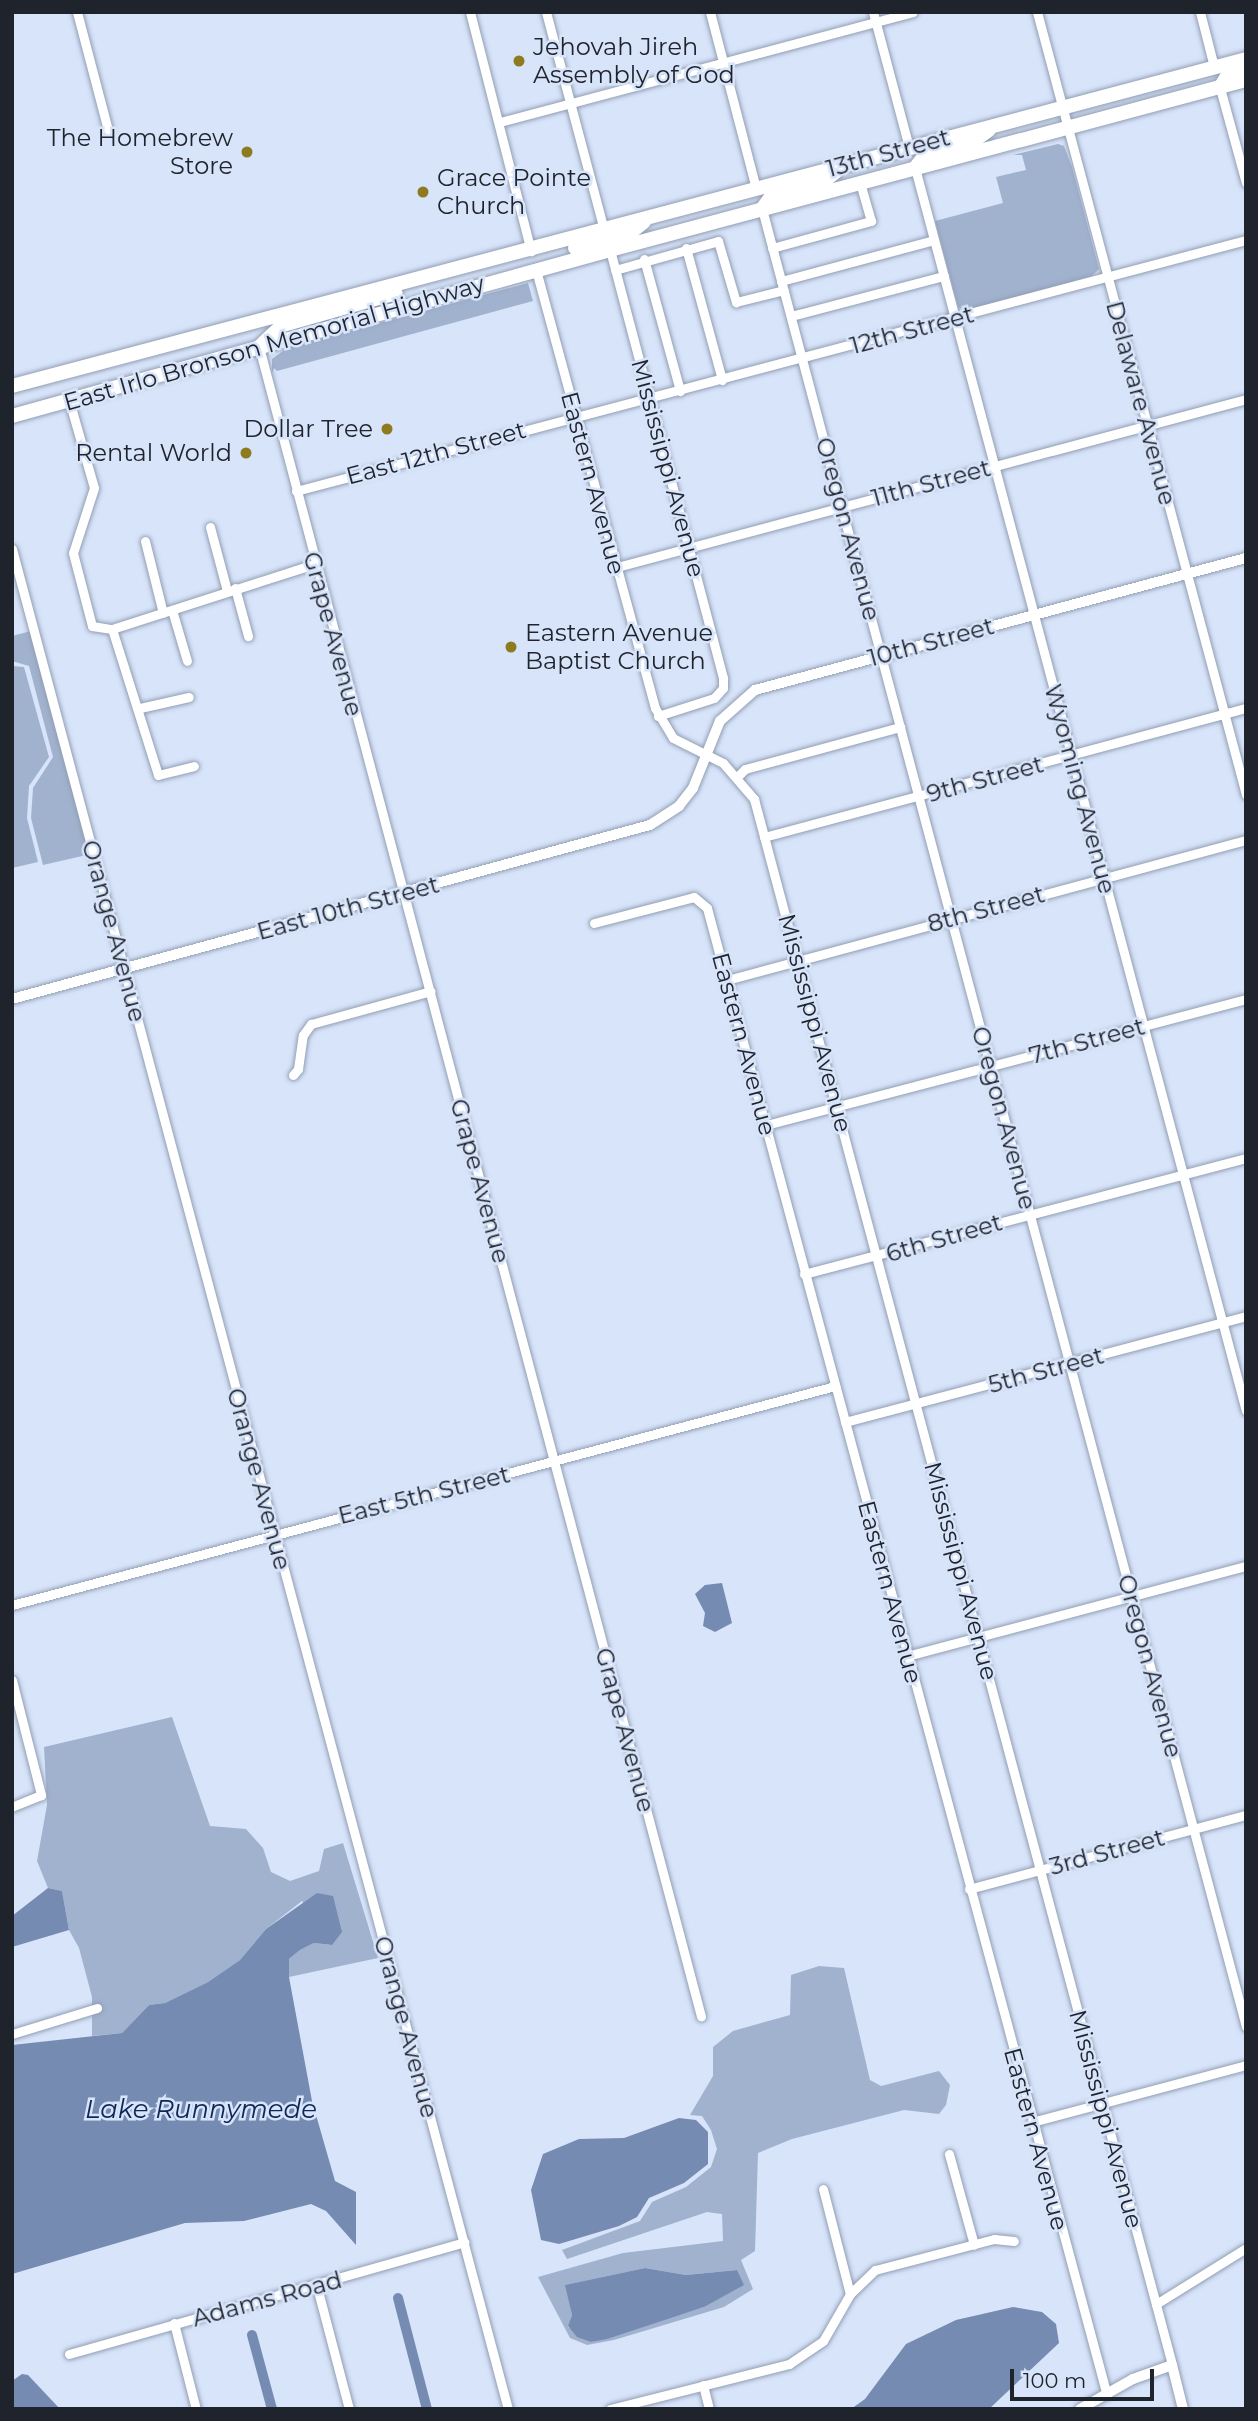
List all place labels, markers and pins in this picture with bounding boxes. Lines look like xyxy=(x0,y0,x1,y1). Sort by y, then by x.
place label: Jehovah Jireh Assembly of God xyxy=(533,33,735,89)
marker: Jehovah Jireh Assembly of God xyxy=(511,53,527,69)
place label: The Homebrew Store xyxy=(47,124,233,180)
marker: The Homebrew Store xyxy=(239,144,255,160)
place label: Grace Pointe Church xyxy=(437,164,591,220)
marker: Grace Pointe Church xyxy=(415,184,431,200)
place label: Dollar Tree xyxy=(243,415,373,443)
marker: Dollar Tree xyxy=(379,421,395,437)
place label: Rental World xyxy=(75,439,232,467)
marker: Rental World xyxy=(238,445,254,461)
place label: Eastern Avenue Baptist Church xyxy=(525,619,713,675)
marker: Eastern Avenue Baptist Church xyxy=(503,639,519,655)

